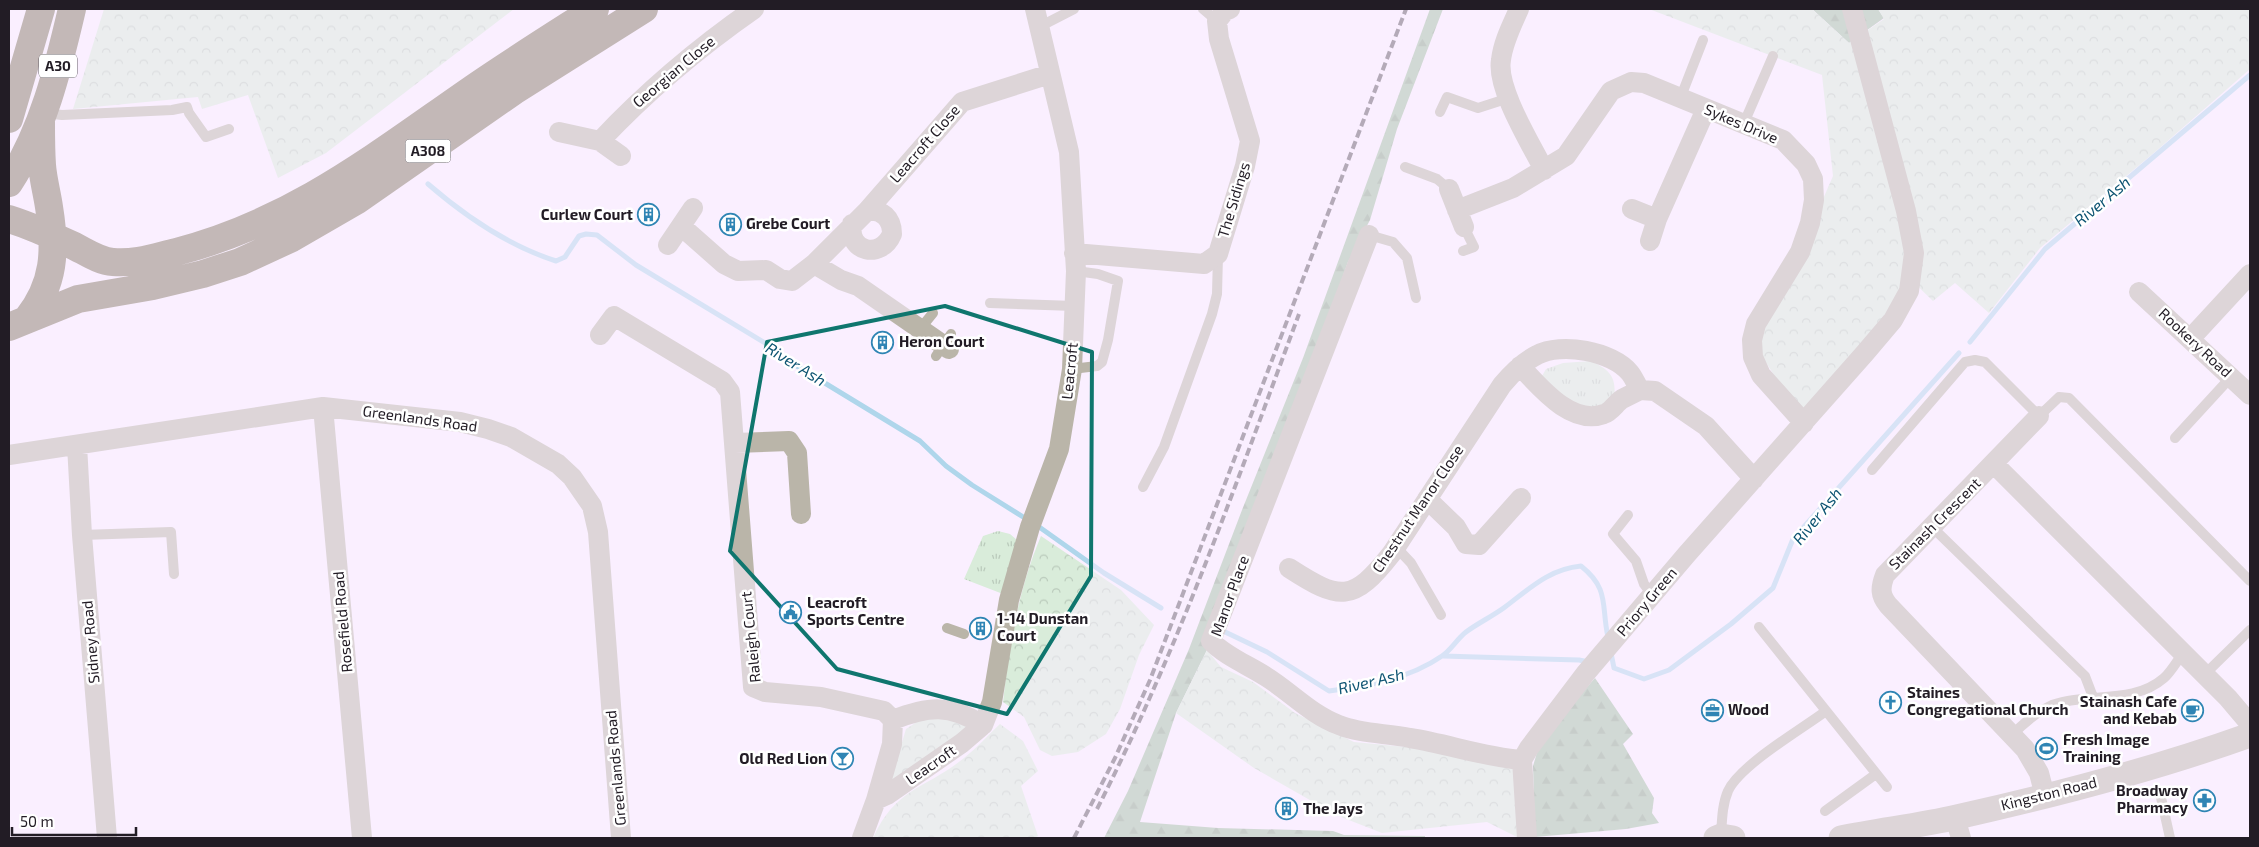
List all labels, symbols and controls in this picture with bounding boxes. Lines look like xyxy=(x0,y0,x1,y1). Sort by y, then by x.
street label: Georgian Close xyxy=(629,32,718,111)
road number: A30 xyxy=(39,54,77,78)
street label: Sykes Drive xyxy=(1702,100,1781,147)
street label: Leacroft Close xyxy=(885,101,963,186)
road number: A308 xyxy=(406,140,450,162)
street label: The Sidings xyxy=(1213,160,1253,240)
water label: River Ash xyxy=(2070,172,2134,230)
building icon: Curlew Court xyxy=(637,203,661,227)
place label: Curlew Court xyxy=(541,205,633,223)
building icon: Grebe Court xyxy=(718,212,742,236)
place label: Grebe Court xyxy=(746,214,830,232)
street label: Rookery Road xyxy=(2155,304,2236,381)
building icon: Heron Court xyxy=(871,330,895,354)
place label: Heron Court xyxy=(899,332,984,350)
water label: River Ash xyxy=(763,338,830,389)
street label: Leacroft xyxy=(1057,341,1081,400)
street label: Greenlands Road xyxy=(362,401,479,435)
street label: Chestnut Manor Close xyxy=(1368,441,1467,576)
street label: Stainash Crescent xyxy=(1885,473,1984,573)
water label: River Ash xyxy=(1788,484,1845,548)
street label: Manor Place xyxy=(1206,553,1252,638)
street label: Priory Green xyxy=(1612,563,1680,639)
street label: Rosefield Road xyxy=(329,571,355,673)
street label: Raleigh Court xyxy=(736,590,764,684)
place label: Leacroft Sports Centre xyxy=(807,593,905,628)
street label: Sidney Road xyxy=(77,600,103,684)
public building icon: Leacroft Sports Centre xyxy=(779,600,803,624)
place label: 1-14 Dunstan Court xyxy=(997,609,1088,644)
building icon: 1-14 Dunstan Court xyxy=(969,616,993,640)
water label: River Ash xyxy=(1336,664,1406,697)
place label: Staines Congregational Church xyxy=(1907,683,2069,718)
church icon: Staines Congregational Church xyxy=(1879,690,1903,714)
place label: Stainash Cafe and Kebab xyxy=(2080,692,2177,727)
office icon: Wood xyxy=(1700,698,1724,722)
cafe icon: Stainash Cafe and Kebab xyxy=(2181,699,2205,723)
place label: Wood xyxy=(1728,700,1769,718)
street label: Greenlands Road xyxy=(601,710,629,826)
place label: Fresh Image Training xyxy=(2063,730,2149,765)
sports icon: Fresh Image Training xyxy=(2035,737,2059,761)
street label: Leacroft xyxy=(902,740,959,788)
bar icon: Old Red Lion xyxy=(831,747,855,771)
place label: Old Red Lion xyxy=(739,749,827,767)
street label: Kingston Road xyxy=(1999,772,2099,814)
place label: Broadway Pharmacy xyxy=(2116,781,2189,817)
pharmacy icon: Broadway Pharmacy xyxy=(2192,788,2216,812)
building icon: The Jays xyxy=(1275,797,1299,821)
place label: The Jays xyxy=(1303,799,1363,818)
scale bar xyxy=(12,804,136,836)
text: 50 m xyxy=(20,812,54,830)

